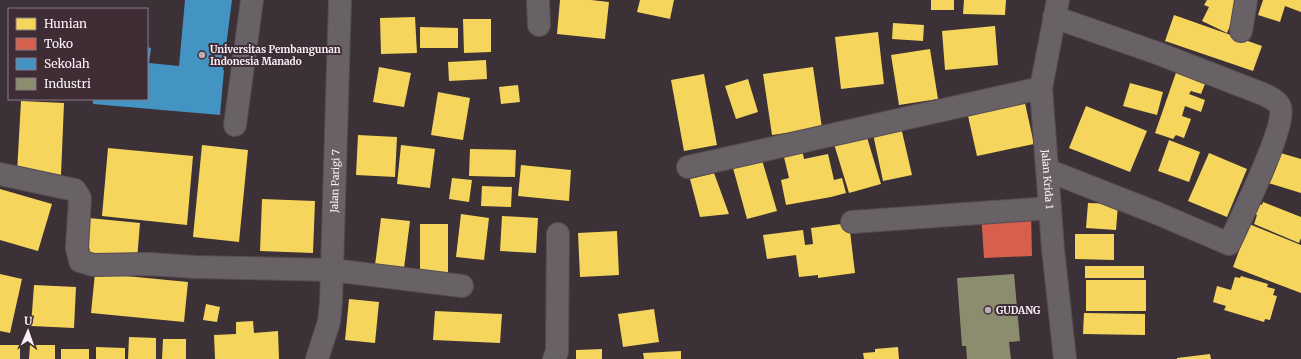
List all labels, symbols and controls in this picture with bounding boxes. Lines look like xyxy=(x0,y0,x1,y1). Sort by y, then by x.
legend xyxy=(8,8,148,100)
text: Hunian xyxy=(44,16,87,31)
text: Toko xyxy=(44,36,73,51)
place label: Universitas Pembangunan Indonesia Manado xyxy=(210,43,341,68)
marker: Universitas Pembangunan Indonesia Manado xyxy=(197,50,207,60)
text: Sekolah xyxy=(44,56,90,71)
text: Industri xyxy=(44,76,91,91)
street label: Jalan Krida 1 xyxy=(1039,148,1056,210)
street label: Jalan Parigi 7 xyxy=(328,149,343,214)
place label: GUDANG xyxy=(996,304,1041,317)
marker: GUDANG xyxy=(983,305,993,315)
north arrow xyxy=(8,311,48,351)
text: U xyxy=(24,314,33,328)

